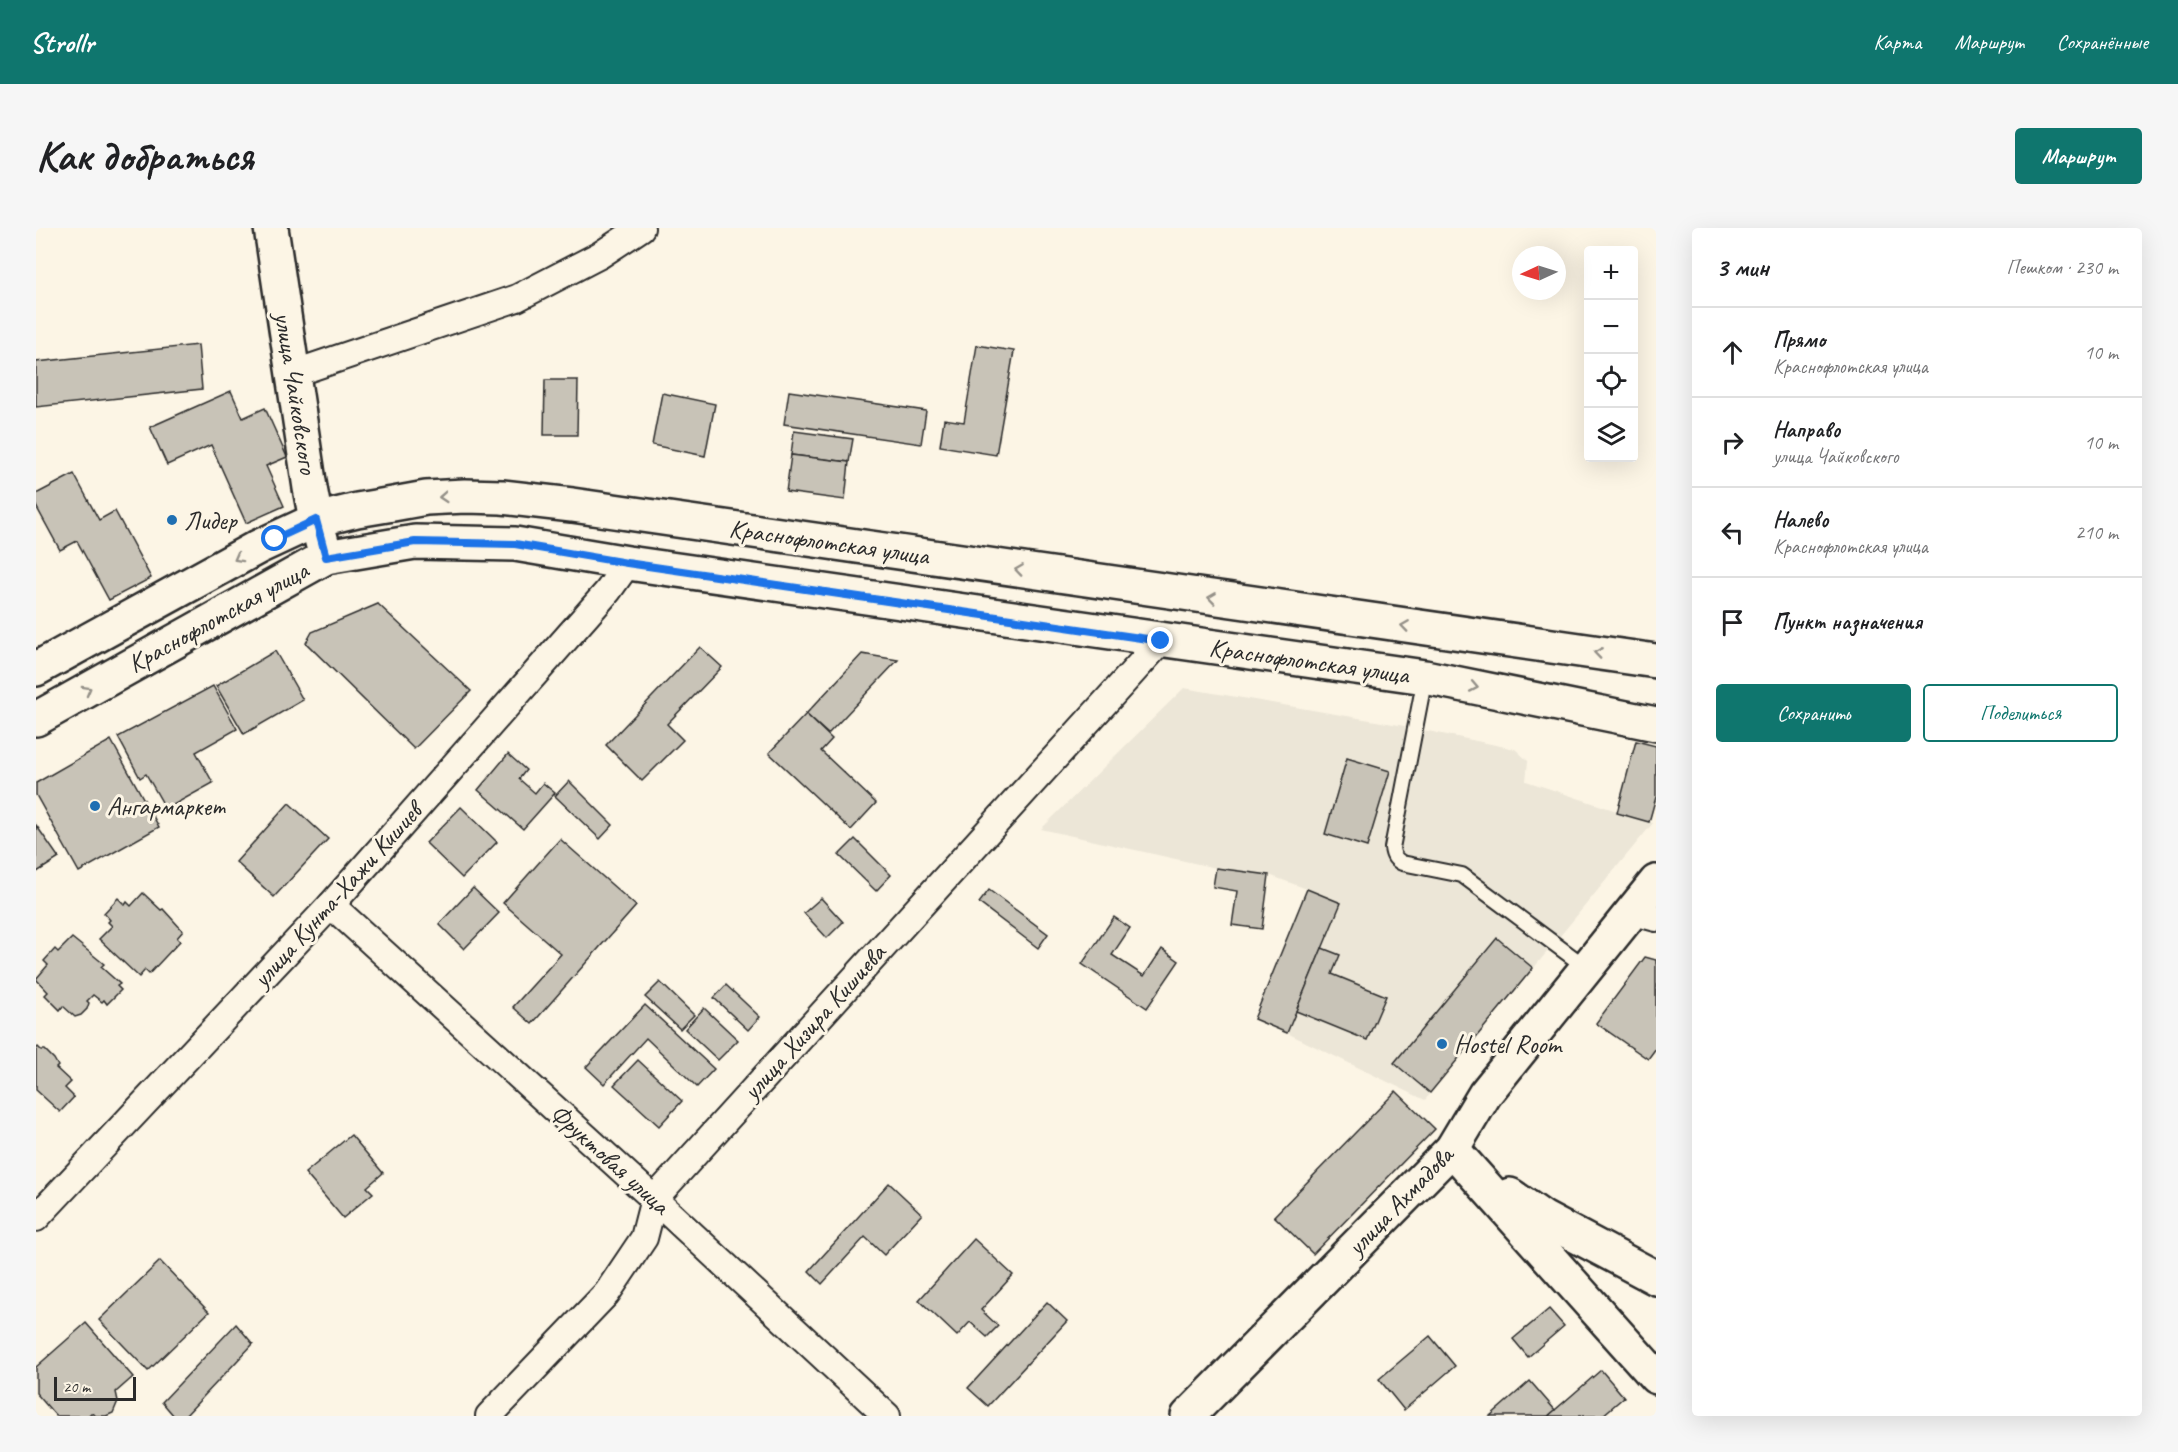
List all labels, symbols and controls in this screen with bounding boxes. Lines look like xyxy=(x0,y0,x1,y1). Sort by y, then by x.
text: Strollr xyxy=(30,25,94,60)
text: Карта xyxy=(1873,29,1922,55)
text: Маршрут xyxy=(1955,29,2024,55)
text: Сохранённые xyxy=(2057,29,2148,55)
button: Маршрут xyxy=(2015,128,2142,184)
text: Как добраться xyxy=(36,130,253,183)
north arrow xyxy=(1512,246,1566,300)
map controls xyxy=(1584,246,1638,462)
button: + xyxy=(1584,246,1638,300)
text: 3 мин xyxy=(1716,251,1769,284)
text: Пешком · 230 m xyxy=(2006,255,2118,280)
button: − xyxy=(1584,300,1638,354)
street label: улица Чайковского xyxy=(267,308,325,478)
text: Прямо xyxy=(1773,326,1825,354)
icon: ahead xyxy=(1716,336,1749,369)
text: 10 m xyxy=(2084,340,2118,365)
button: locate xyxy=(1584,354,1638,408)
text: Краснофлотская улица xyxy=(1773,354,1928,379)
button: layers xyxy=(1584,408,1638,462)
text: Направо xyxy=(1773,416,1840,444)
icon: right xyxy=(1716,426,1749,459)
text: 10 m xyxy=(2084,430,2118,455)
text: улица Чайковского xyxy=(1773,444,1899,469)
one-way arrow xyxy=(439,491,448,504)
place label: Лидер xyxy=(184,504,239,537)
text: Налево xyxy=(1773,506,1829,534)
street label: Краснофлотская улица xyxy=(727,512,933,573)
marker: Лидер xyxy=(165,513,179,527)
icon: left xyxy=(1716,516,1749,549)
text: 210 m xyxy=(2075,520,2118,545)
route start xyxy=(261,525,287,551)
text: Краснофлотская улица xyxy=(1773,534,1928,559)
one-way arrow xyxy=(234,550,245,562)
street label: Краснофлотская улица xyxy=(122,553,315,680)
one-way arrow xyxy=(1014,564,1024,576)
one-way arrow xyxy=(1207,592,1217,605)
icon: arrive xyxy=(1716,606,1749,639)
text: Пункт назначения xyxy=(1773,608,1922,636)
one-way arrow xyxy=(1400,621,1410,633)
route end xyxy=(1147,627,1173,653)
street label: Краснофлотская улица xyxy=(1207,631,1413,692)
one-way arrow xyxy=(1593,648,1603,660)
one-way arrow xyxy=(1469,680,1479,693)
button: Сохранить xyxy=(1716,684,1911,742)
button: Поделиться xyxy=(1923,684,2118,742)
one-way arrow xyxy=(81,686,91,698)
place label: Ангармаркет xyxy=(107,790,226,823)
street label: улица Кунта-Хажи Кишиев xyxy=(244,792,432,996)
marker: Ангармаркет xyxy=(88,799,102,813)
street label: улица Хизира Кишиева xyxy=(734,936,894,1108)
place label: Hostel Room xyxy=(1454,1028,1563,1061)
marker: Hostel Room xyxy=(1435,1037,1449,1051)
street label: Фруктовая улица xyxy=(543,1097,678,1223)
street label: улица Ахмадова xyxy=(1338,1138,1462,1264)
scale bar xyxy=(54,1374,136,1402)
text: 20 m xyxy=(63,1377,90,1397)

